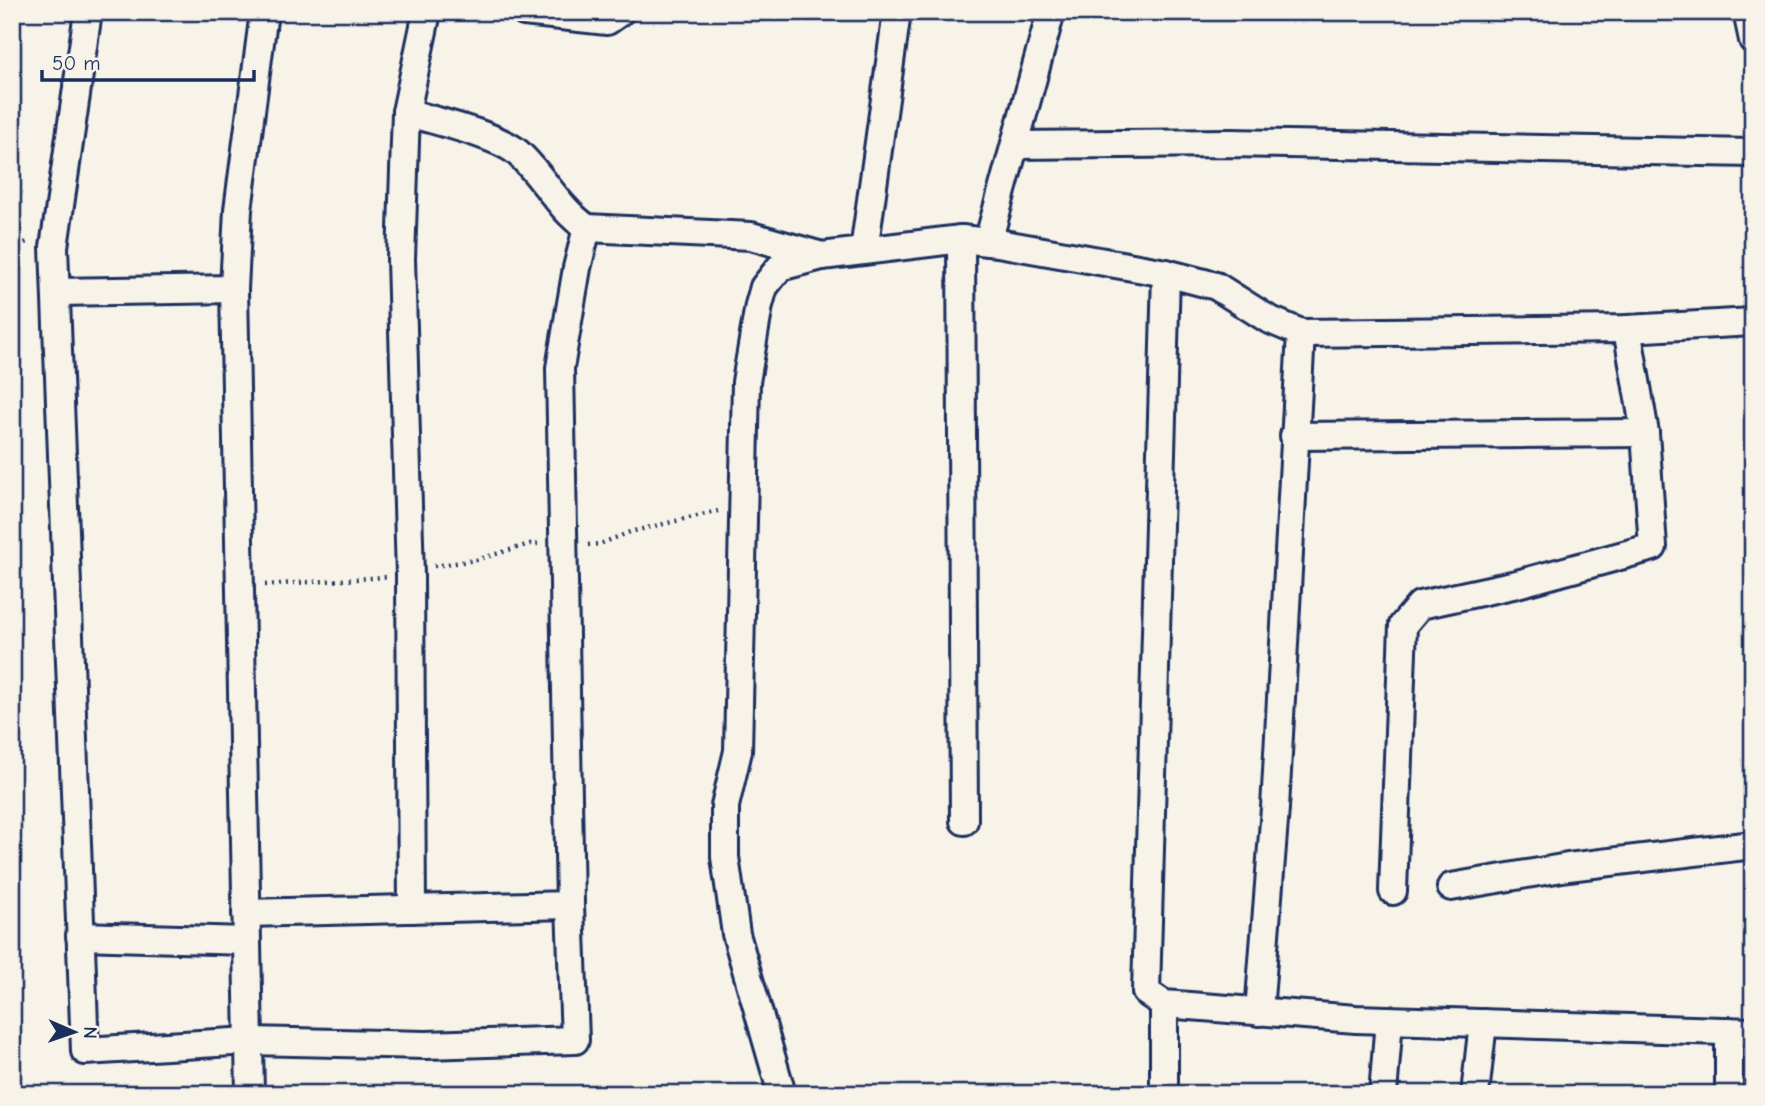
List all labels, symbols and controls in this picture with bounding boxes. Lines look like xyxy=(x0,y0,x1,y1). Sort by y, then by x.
scale bar xyxy=(42,38,254,82)
text: 50 m xyxy=(52,51,101,75)
north arrow xyxy=(38,998,108,1068)
text: N xyxy=(79,1026,101,1039)

